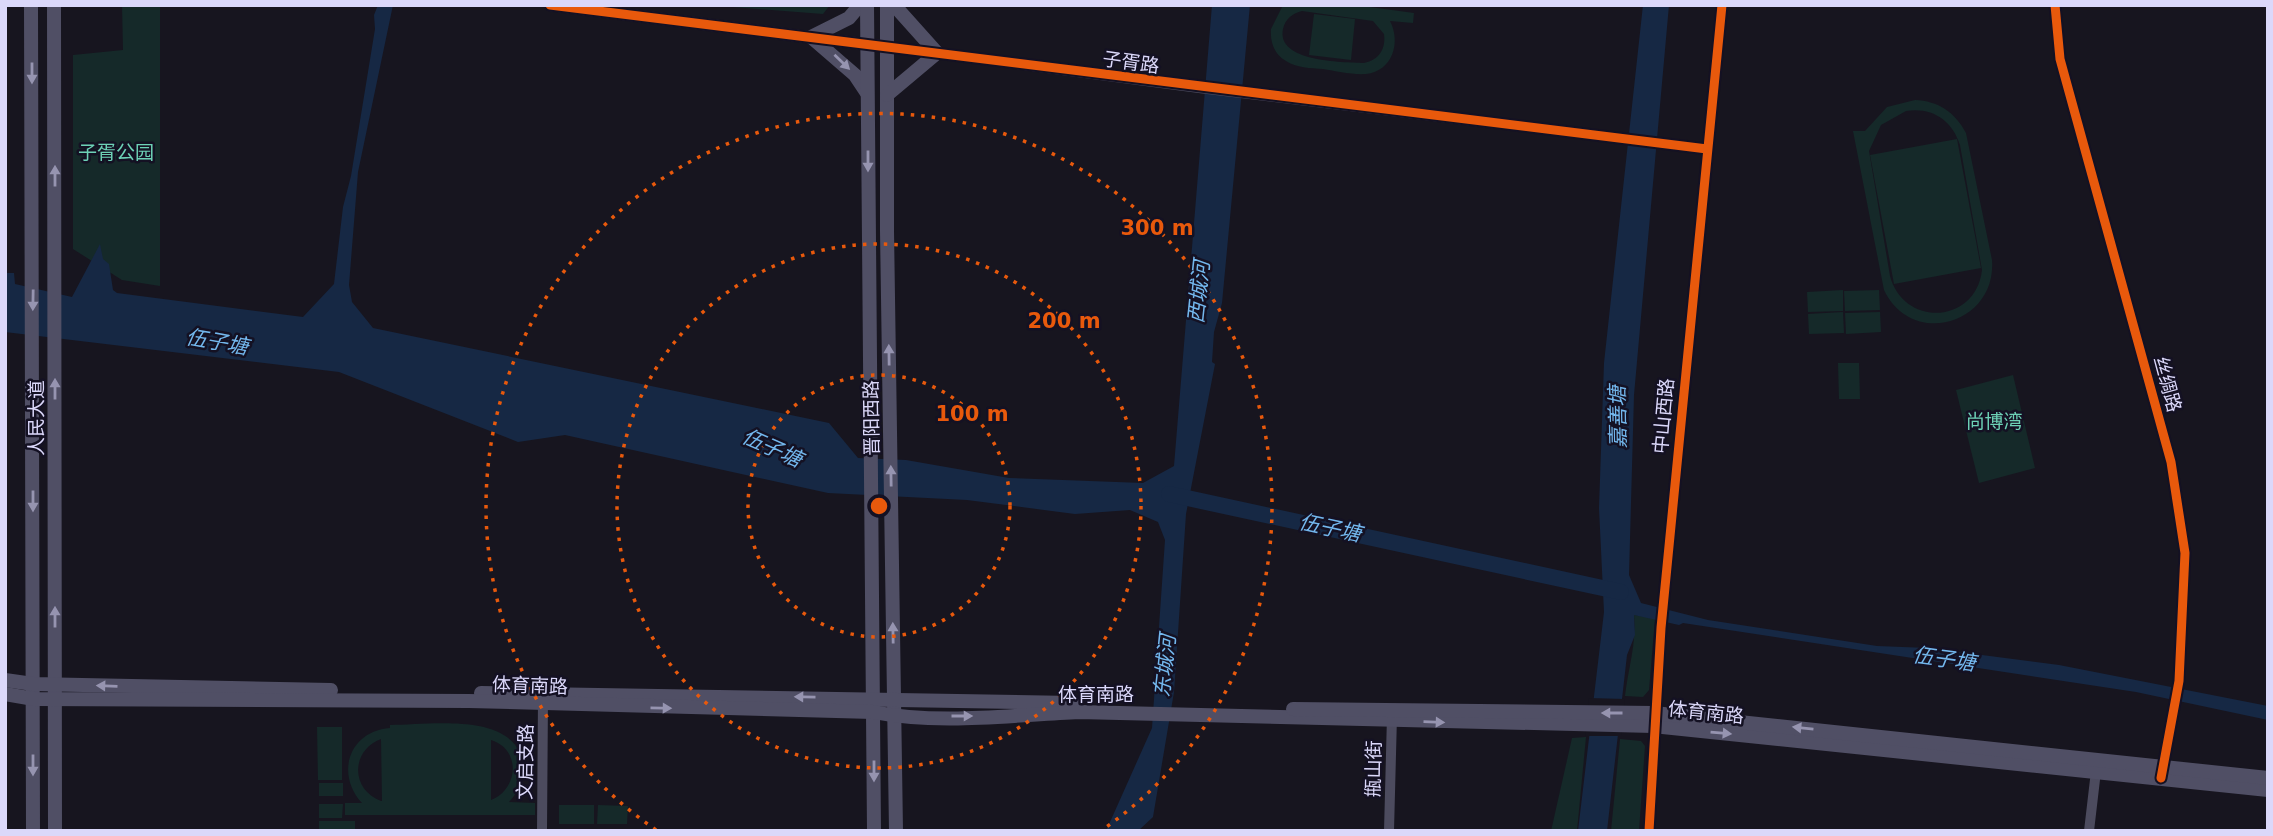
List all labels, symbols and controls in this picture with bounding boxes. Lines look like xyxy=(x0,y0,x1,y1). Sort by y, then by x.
street label: 子胥路 xyxy=(1101,47,1161,77)
one-way arrow xyxy=(833,54,850,70)
one-way arrow xyxy=(26,63,38,85)
park label: 子胥公园 xyxy=(78,141,154,163)
one-way arrow xyxy=(862,150,874,172)
one-way arrow xyxy=(49,165,60,187)
text: 300 m xyxy=(1120,216,1194,240)
water label: 西城河 xyxy=(1184,255,1215,325)
one-way arrow xyxy=(27,289,39,311)
text: 200 m xyxy=(1027,309,1101,333)
water label: 伍子塘 xyxy=(184,325,253,360)
one-way arrow xyxy=(883,344,895,366)
street label: 丝绸路 xyxy=(2150,354,2186,414)
street label: 中山西路 xyxy=(1649,377,1677,455)
one-way arrow xyxy=(49,378,61,400)
street label: 人民大道 xyxy=(25,380,47,456)
street label: 晋阳西路 xyxy=(859,380,883,456)
water label: 嘉善塘 xyxy=(1605,382,1631,449)
text: 100 m xyxy=(935,402,1009,426)
park label: 尚博湾 xyxy=(1965,410,2023,432)
water label: 伍子塘 xyxy=(738,424,808,473)
one-way arrow xyxy=(885,465,897,487)
one-way arrow xyxy=(27,490,39,512)
centre of rings xyxy=(867,494,891,518)
water label: 伍子塘 xyxy=(1297,510,1366,547)
one-way arrow xyxy=(49,605,61,627)
one-way arrow xyxy=(887,622,899,644)
water label: 东城河 xyxy=(1150,629,1181,699)
water label: 伍子塘 xyxy=(1911,643,1980,676)
street label: 体育南路 xyxy=(492,673,568,697)
one-way arrow xyxy=(95,681,117,692)
street label: 体育南路 xyxy=(1058,683,1134,705)
one-way arrow xyxy=(794,692,816,703)
street label: 体育南路 xyxy=(1667,697,1745,727)
one-way arrow xyxy=(650,702,672,714)
one-way arrow xyxy=(1601,707,1623,719)
one-way arrow xyxy=(952,710,974,722)
one-way arrow xyxy=(1423,717,1445,728)
one-way arrow xyxy=(1792,722,1814,733)
street label: 文启支路 xyxy=(513,724,537,800)
one-way arrow xyxy=(1710,728,1732,739)
street label: 甁山街 xyxy=(1362,740,1384,798)
one-way arrow xyxy=(27,754,39,776)
one-way arrow xyxy=(868,761,880,783)

